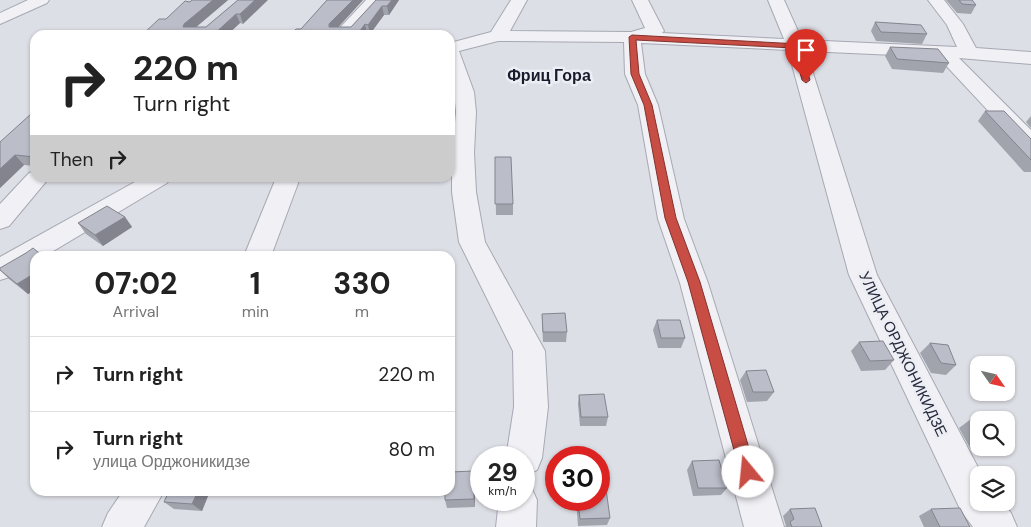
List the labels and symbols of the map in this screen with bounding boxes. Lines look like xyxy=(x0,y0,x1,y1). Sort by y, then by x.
pin xyxy=(785,29,827,80)
district label: Фриц Гора xyxy=(507,65,591,86)
street label: УЛИЦА ОРДЖОНИКИДЗЕ xyxy=(854,268,952,440)
north arrow xyxy=(970,356,1015,401)
position arrow xyxy=(721,445,773,497)
speed limit sign: 30 xyxy=(545,446,610,511)

